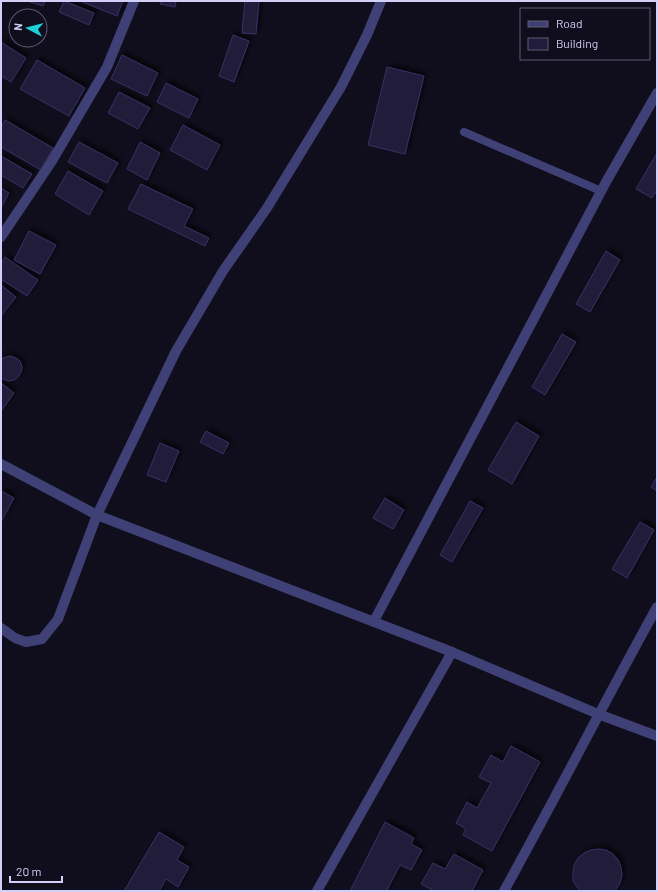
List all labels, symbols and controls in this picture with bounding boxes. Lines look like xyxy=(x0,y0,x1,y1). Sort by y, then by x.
north arrow xyxy=(8,8,48,48)
legend xyxy=(520,8,650,60)
text: Road xyxy=(556,16,583,30)
text: N xyxy=(11,22,24,31)
text: Building xyxy=(556,36,598,50)
scale bar xyxy=(10,858,62,884)
text: 20 m xyxy=(16,864,42,878)

